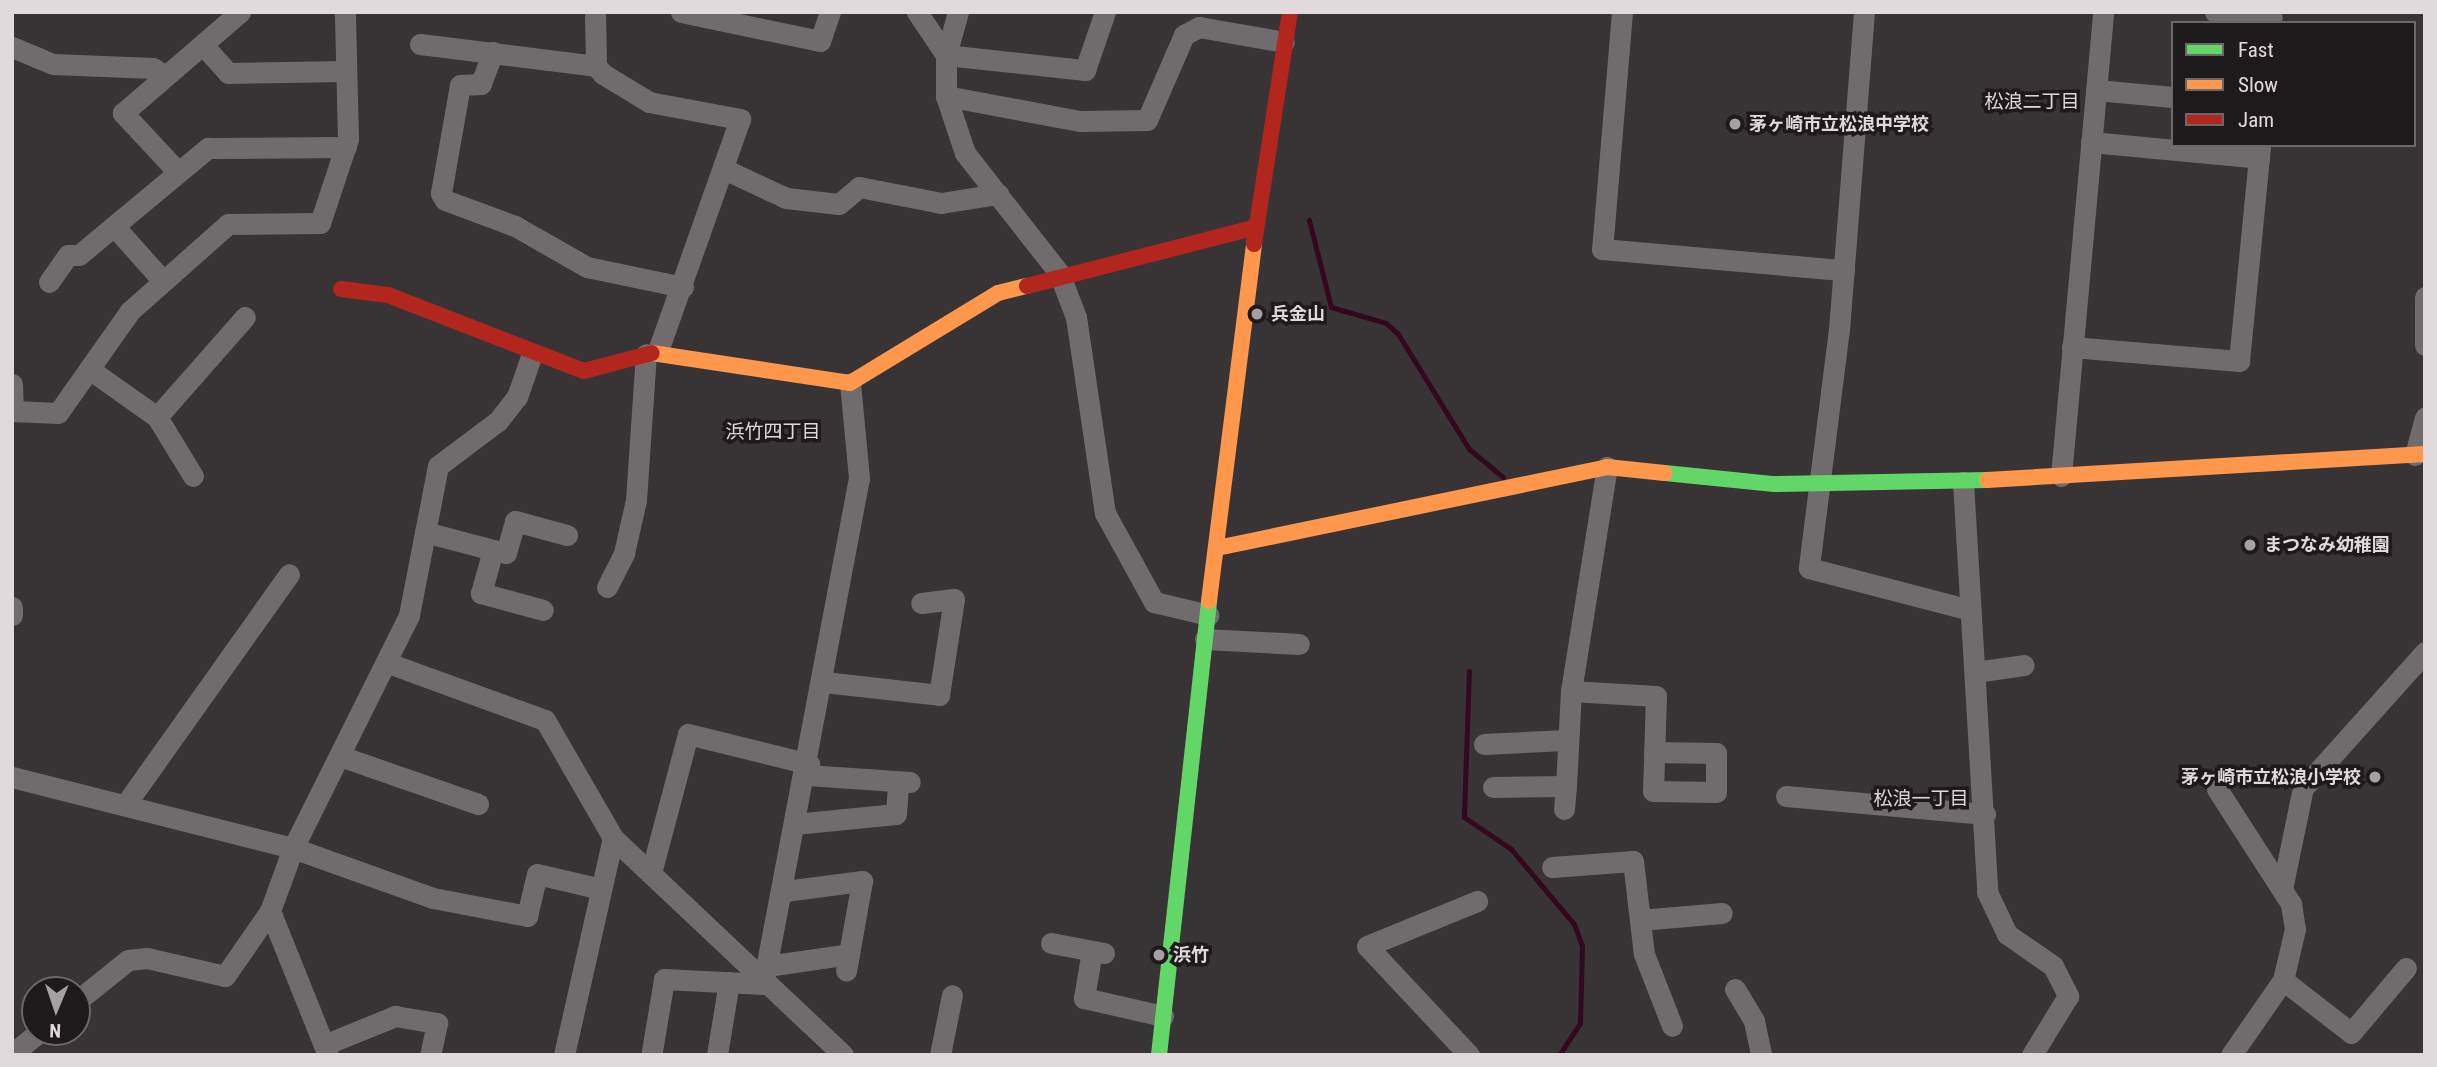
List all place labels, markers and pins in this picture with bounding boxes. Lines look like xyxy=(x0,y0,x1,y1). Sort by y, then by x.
place label: 茅ヶ崎市立松浪中学校 xyxy=(1749,113,1929,135)
marker: 茅ヶ崎市立松浪中学校 xyxy=(1727,116,1743,132)
place label: 兵金山 xyxy=(1271,303,1325,325)
marker: 兵金山 xyxy=(1249,306,1265,322)
place label: まつなみ幼稚園 xyxy=(2264,534,2390,556)
marker: まつなみ幼稚園 xyxy=(2242,537,2258,553)
place label: 茅ヶ崎市立松浪小学校 xyxy=(2181,766,2361,788)
marker: 茅ヶ崎市立松浪小学校 xyxy=(2367,769,2383,785)
place label: 浜竹 xyxy=(1173,944,1209,966)
marker: 浜竹 xyxy=(1151,947,1167,963)

